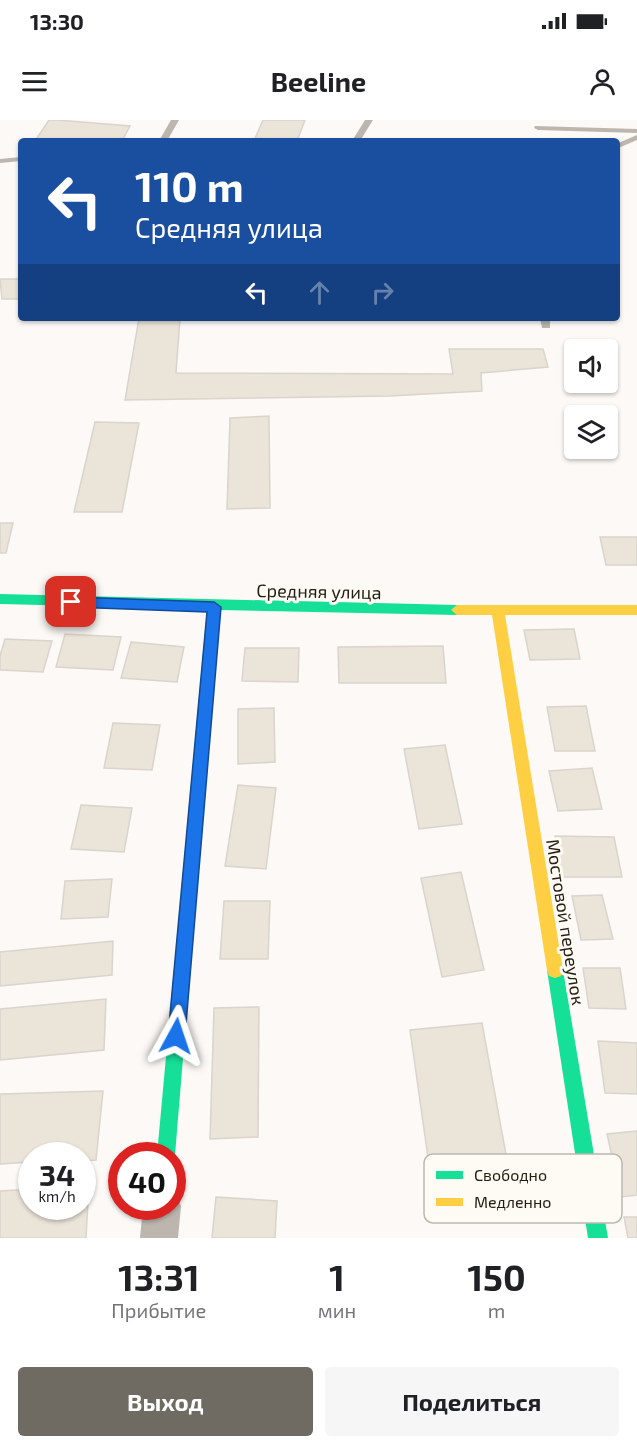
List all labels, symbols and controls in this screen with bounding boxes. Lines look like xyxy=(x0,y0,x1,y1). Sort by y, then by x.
text: 13:30 xyxy=(30,8,84,34)
icon: menu xyxy=(18,65,51,98)
text: Beeline xyxy=(271,65,366,97)
icon: person xyxy=(586,65,619,98)
text: 110 m xyxy=(135,160,244,210)
icon: left xyxy=(36,162,114,240)
text: Средняя улица xyxy=(135,211,323,243)
icon: left xyxy=(240,276,273,309)
icon: ahead xyxy=(303,276,336,309)
icon: right xyxy=(366,276,399,309)
map controls xyxy=(564,339,618,459)
button: sound xyxy=(564,339,618,393)
button: layers xyxy=(564,405,618,459)
pin xyxy=(45,576,96,627)
street label: Средняя улица xyxy=(256,579,382,603)
icon: arrive xyxy=(54,585,87,618)
street label: Мостовой переулок xyxy=(542,837,590,1007)
position arrow xyxy=(144,1004,208,1068)
speed limit sign: 40 xyxy=(108,1142,186,1220)
legend xyxy=(424,1154,622,1223)
text: 34 xyxy=(39,1156,75,1192)
text: Свободно xyxy=(474,1165,547,1184)
text: km/h xyxy=(38,1187,76,1205)
text: Медленно xyxy=(474,1192,551,1211)
text: 13:31 xyxy=(118,1255,199,1298)
text: 1 xyxy=(329,1255,345,1298)
text: 150 xyxy=(467,1255,526,1298)
text: Прибытие xyxy=(111,1298,206,1322)
text: мин xyxy=(318,1298,356,1322)
text: m xyxy=(488,1298,505,1322)
button: Выход xyxy=(18,1367,313,1436)
button: Поделиться xyxy=(325,1367,619,1436)

